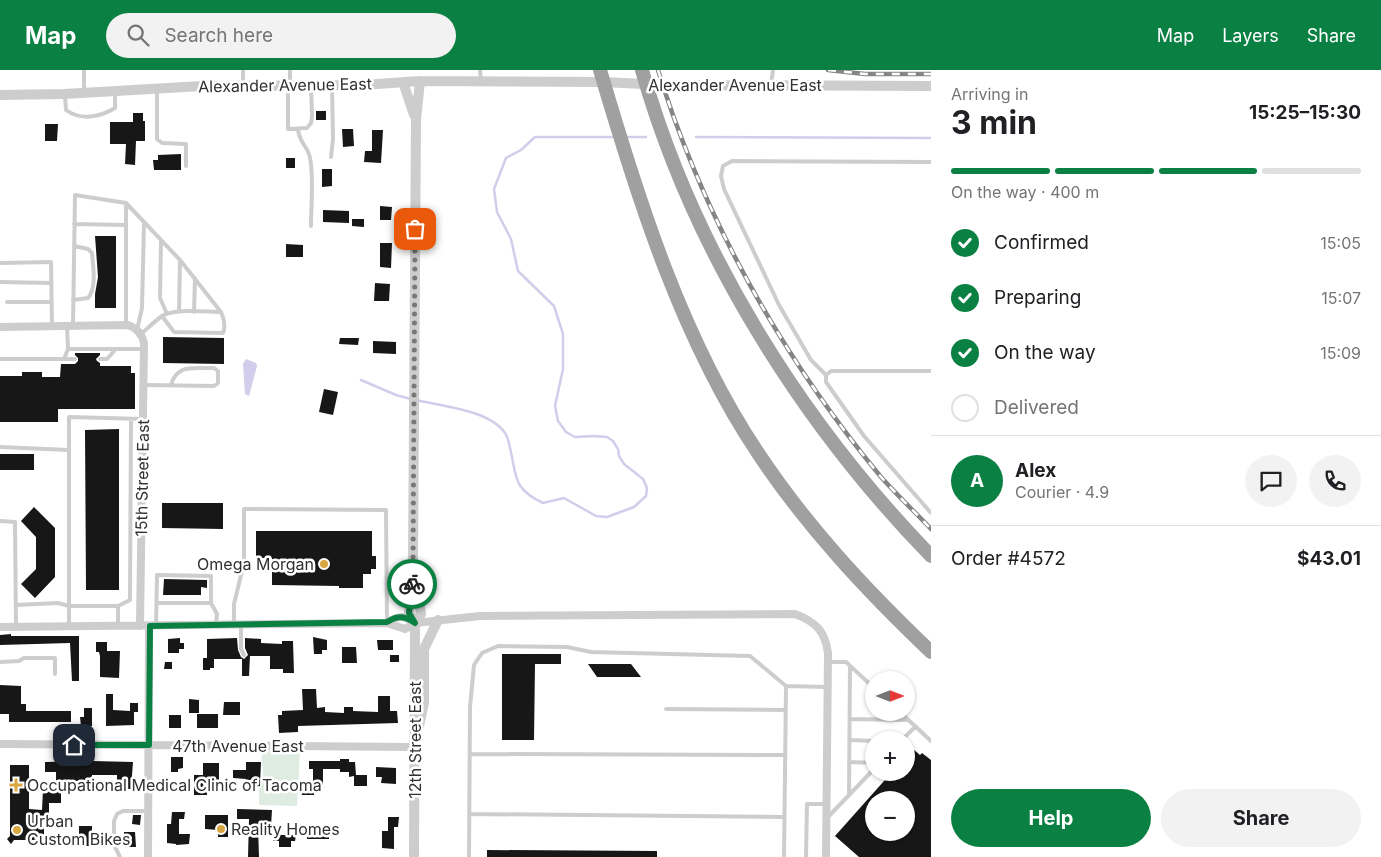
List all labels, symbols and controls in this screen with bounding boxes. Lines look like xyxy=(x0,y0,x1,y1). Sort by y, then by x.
search box xyxy=(106,13,456,58)
text: Map xyxy=(25,21,76,50)
icon: search xyxy=(124,21,152,49)
text: Search here xyxy=(164,24,273,47)
text: Map xyxy=(1157,25,1194,46)
text: Layers xyxy=(1222,25,1279,46)
text: Share xyxy=(1307,25,1356,46)
street label: Alexander Avenue East xyxy=(198,73,372,97)
street label: Alexander Avenue East xyxy=(648,75,822,95)
text: Arriving in xyxy=(951,84,1028,104)
text: 15:25–15:30 xyxy=(1249,101,1361,124)
text: 3 min xyxy=(951,103,1037,142)
text: On the way · 400 m xyxy=(951,182,1099,202)
pin xyxy=(394,208,436,250)
icon: bag xyxy=(401,215,429,243)
icon: check xyxy=(951,229,979,257)
text: Confirmed xyxy=(994,231,1089,254)
text: 15:05 xyxy=(1320,233,1361,253)
icon: check xyxy=(951,284,979,312)
text: Preparing xyxy=(994,286,1081,309)
text: 15:07 xyxy=(1321,288,1361,308)
icon: check xyxy=(951,339,979,367)
text: On the way xyxy=(994,341,1096,364)
text: 15:09 xyxy=(1320,343,1361,363)
text: Delivered xyxy=(994,396,1079,419)
street label: 15th Street East xyxy=(131,419,153,537)
button: chat xyxy=(1245,455,1297,507)
button: phone xyxy=(1309,455,1361,507)
text: Alex xyxy=(1015,459,1056,482)
text: A xyxy=(970,469,984,492)
text: Courier · 4.9 xyxy=(1015,482,1109,502)
text: Order #4572 xyxy=(951,547,1066,570)
text: $43.01 xyxy=(1297,547,1361,570)
place label: Omega Morgan xyxy=(197,554,314,574)
marker: Omega Morgan xyxy=(318,558,330,570)
courier xyxy=(387,559,437,609)
icon: bike xyxy=(398,570,426,598)
north arrow xyxy=(865,671,915,721)
map controls xyxy=(865,671,915,841)
street label: 12th Street East xyxy=(405,681,425,799)
pin xyxy=(53,724,95,766)
icon: home xyxy=(60,731,88,759)
button: + xyxy=(865,731,915,781)
street label: 47th Avenue East xyxy=(172,736,304,756)
place label: Occupational Medical Clinic of Tacoma xyxy=(27,775,322,795)
marker: Occupational Medical Clinic of Tacoma xyxy=(9,778,23,792)
button: Help xyxy=(951,789,1151,847)
button: Share xyxy=(1161,789,1361,847)
button: − xyxy=(865,791,915,841)
place label: Urban Custom Bikes xyxy=(27,811,130,849)
place label: Reality Homes xyxy=(231,819,340,839)
marker: Reality Homes xyxy=(215,823,227,835)
marker: Urban Custom Bikes xyxy=(11,824,23,836)

